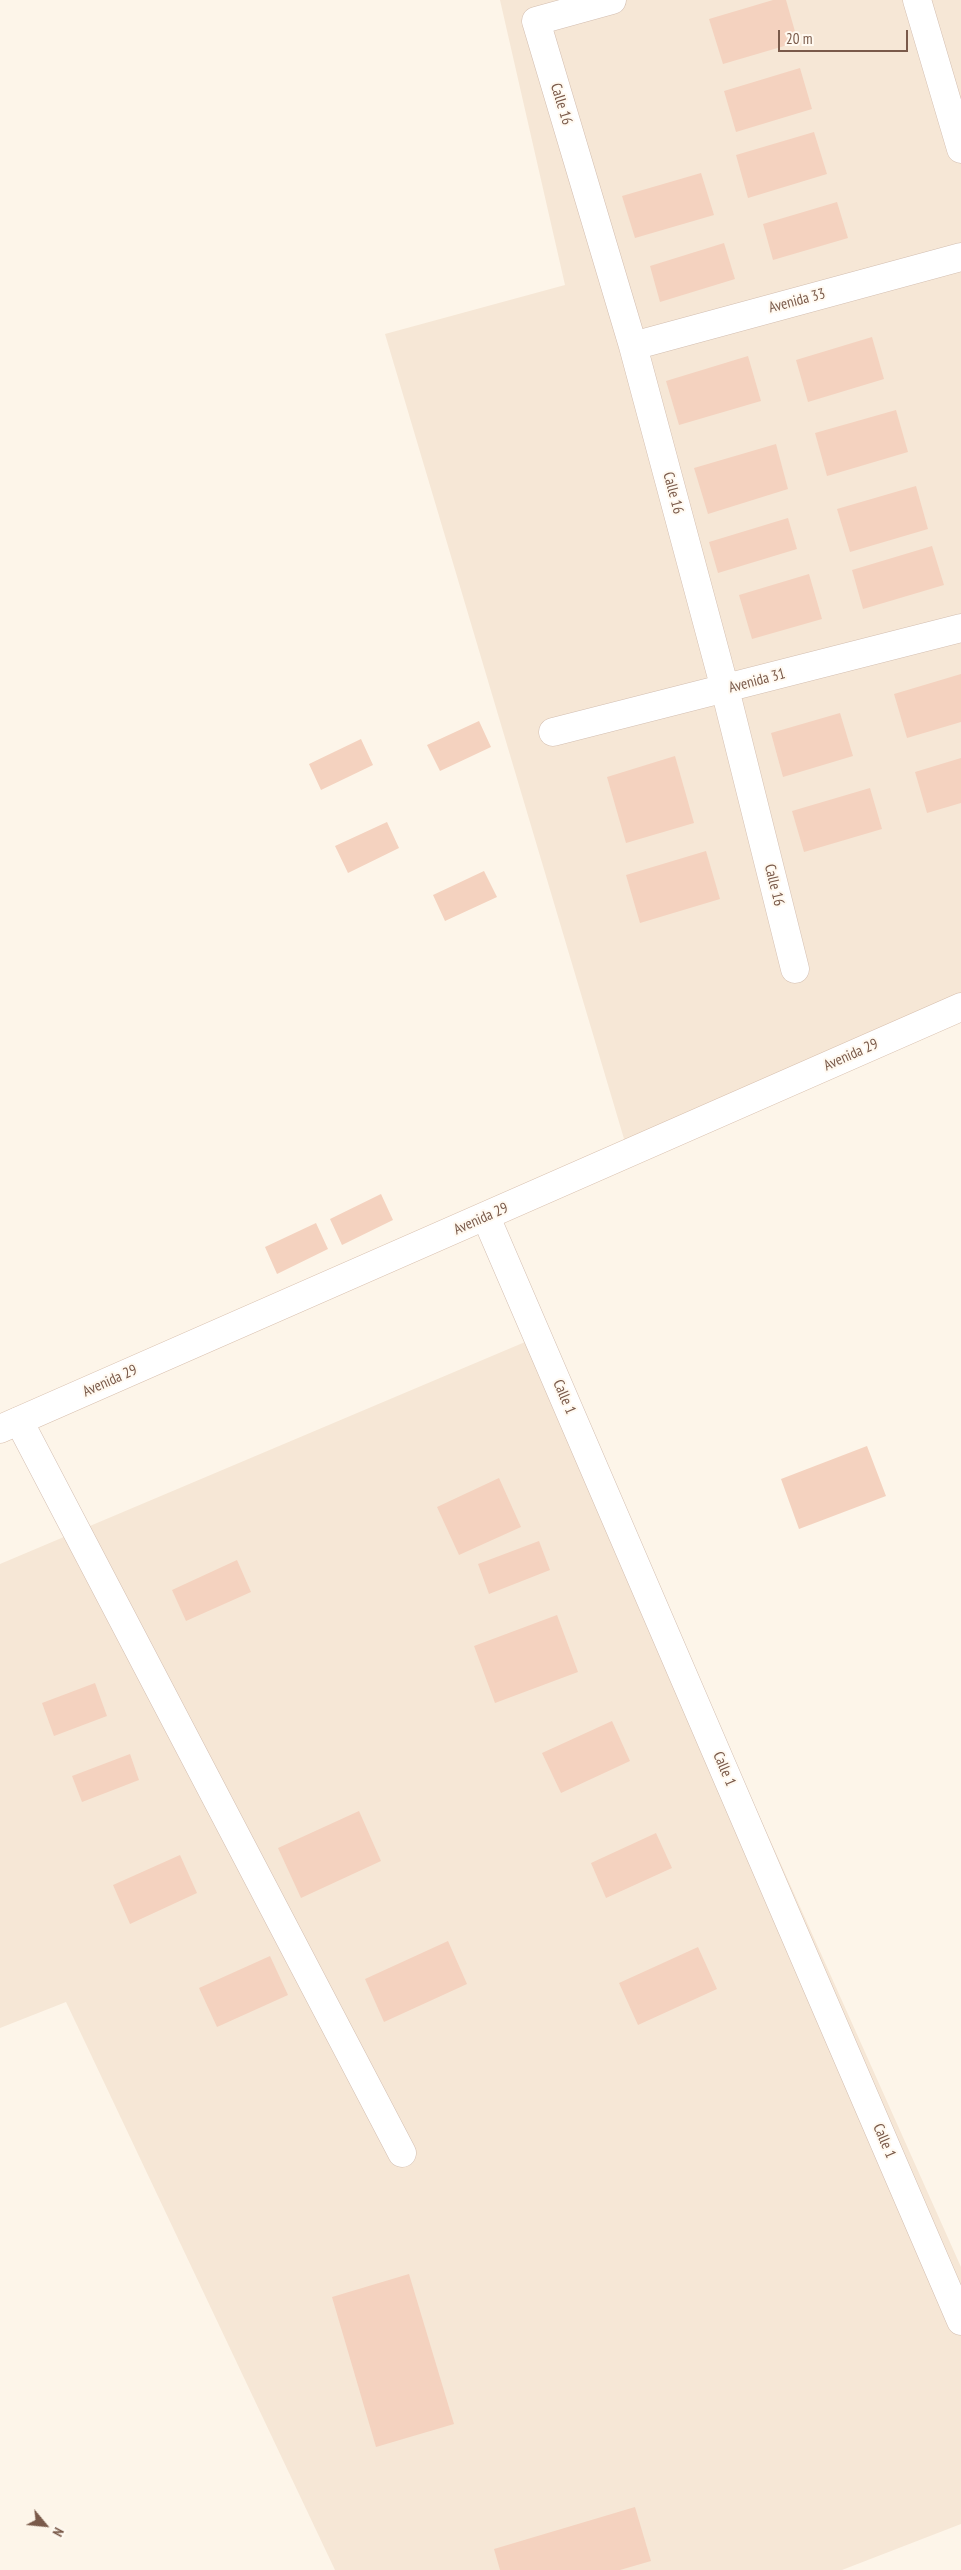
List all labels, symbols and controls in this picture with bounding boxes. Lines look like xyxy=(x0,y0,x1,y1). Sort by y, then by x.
scale bar xyxy=(781,20,911,52)
text: 20 m xyxy=(786,29,812,48)
street label: Calle 16 xyxy=(546,81,576,127)
street label: Avenida 33 xyxy=(767,285,827,317)
street label: Calle 16 xyxy=(659,470,687,516)
street label: Avenida 31 xyxy=(727,665,787,697)
street label: Calle 16 xyxy=(760,862,788,908)
street label: Avenida 29 xyxy=(821,1035,881,1075)
street label: Avenida 29 xyxy=(451,1199,511,1239)
street label: Avenida 29 xyxy=(80,1361,140,1401)
street label: Calle 1 xyxy=(549,1377,579,1417)
street label: Calle 1 xyxy=(709,1749,739,1789)
street label: Calle 1 xyxy=(869,2121,899,2161)
north arrow xyxy=(20,2500,70,2550)
text: N xyxy=(49,2524,68,2540)

